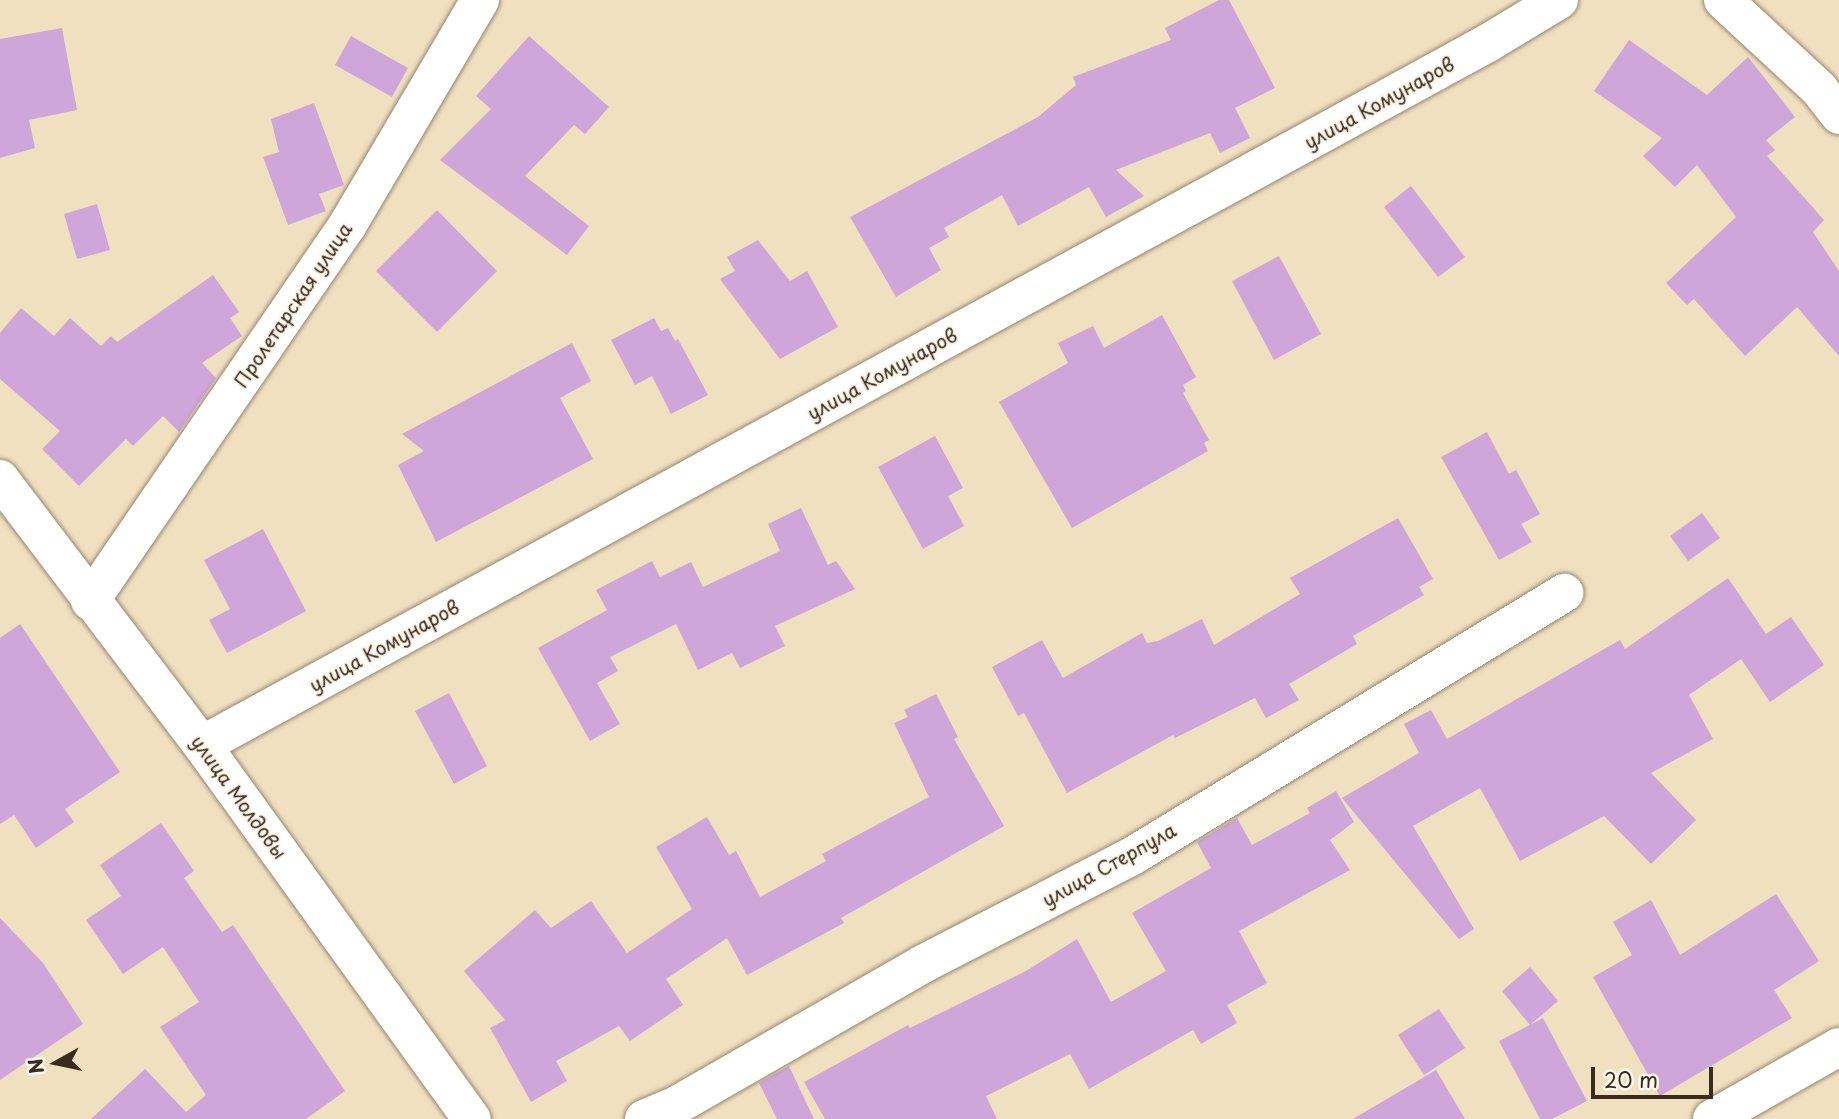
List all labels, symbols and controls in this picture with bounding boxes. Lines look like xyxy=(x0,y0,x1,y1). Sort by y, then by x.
street label: улица Комунаров xyxy=(1300,52,1458,154)
street label: Пролетарская улица xyxy=(229,218,357,392)
street label: улица Комунаров xyxy=(803,323,961,425)
street label: улица Комунаров xyxy=(305,595,463,697)
street label: улица Молдовы xyxy=(186,730,292,864)
street label: улица Стерпула xyxy=(1038,818,1180,912)
north arrow xyxy=(21,1028,91,1098)
scale bar xyxy=(1594,1052,1716,1096)
text: N xyxy=(20,1057,50,1076)
text: 20 m xyxy=(1604,1063,1658,1095)

